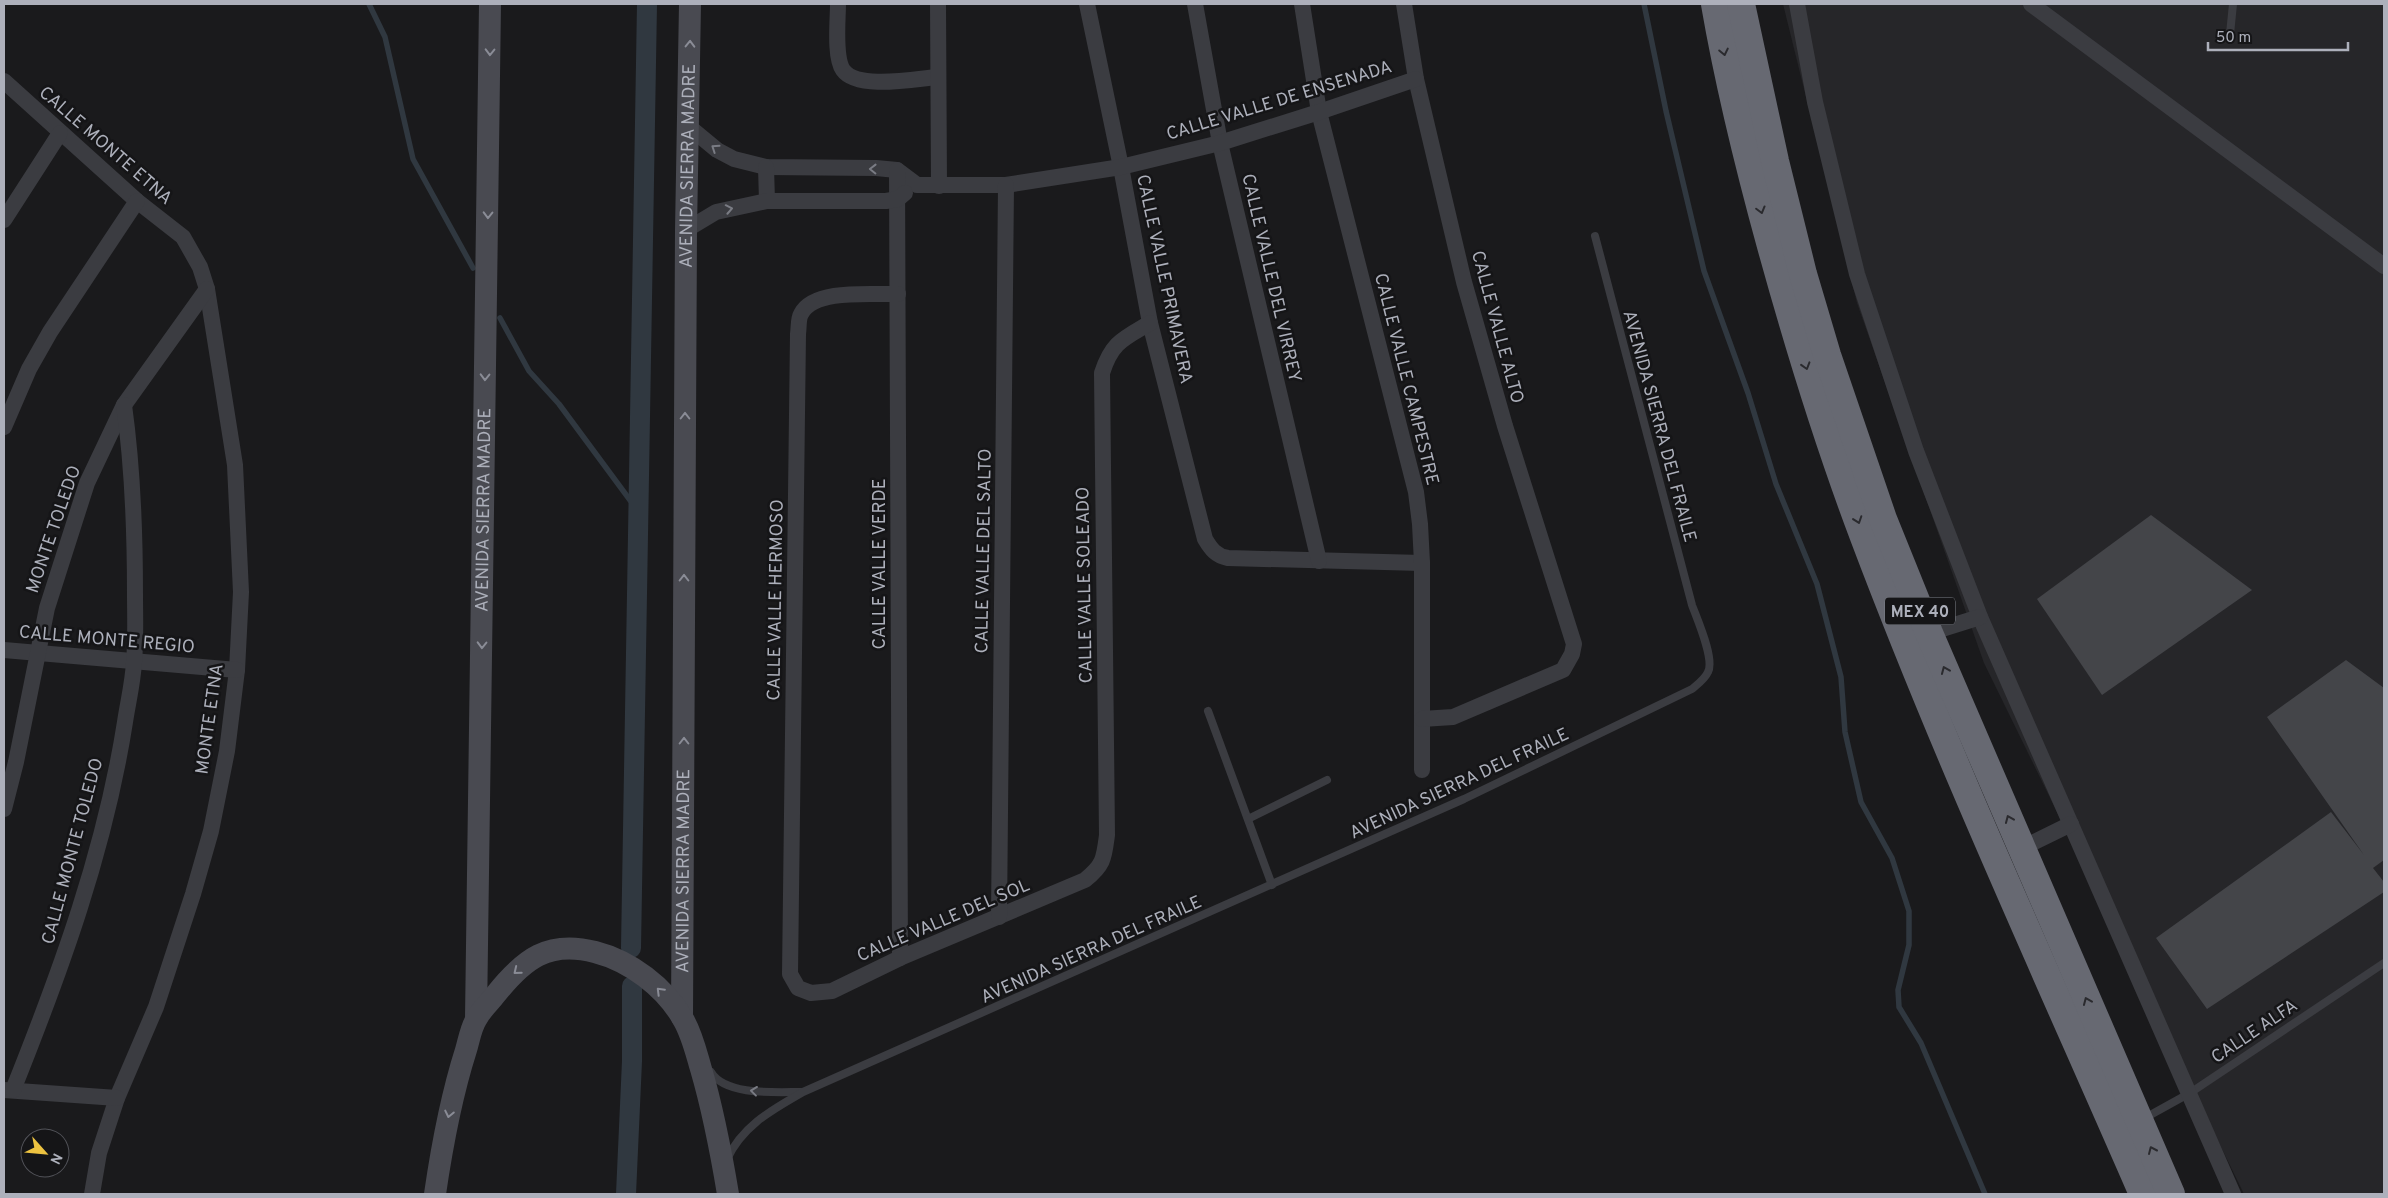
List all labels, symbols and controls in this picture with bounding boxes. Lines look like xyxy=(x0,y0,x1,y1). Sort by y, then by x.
scale bar xyxy=(2208,20,2348,52)
text: 50 m xyxy=(2216,29,2251,48)
one-way arrow xyxy=(684,39,695,47)
one-way arrow xyxy=(1718,47,1729,56)
one-way arrow xyxy=(485,49,495,57)
street label: CALLE VALLE DE ENSENADA xyxy=(1164,56,1395,147)
street label: AVENIDA SIERRA MADRE xyxy=(676,64,702,268)
street label: CALLE MONTE ETNA xyxy=(33,82,177,210)
one-way arrow xyxy=(711,145,720,154)
one-way arrow xyxy=(869,163,877,174)
street label: CALLE VALLE PRIMAVERA xyxy=(1130,172,1197,386)
street label: CALLE VALLE DEL VIRREY xyxy=(1235,172,1306,385)
one-way arrow xyxy=(725,204,734,215)
one-way arrow xyxy=(1755,205,1766,214)
one-way arrow xyxy=(482,211,493,219)
street label: CALLE VALLE ALTO xyxy=(1465,248,1528,406)
street label: CALLE VALLE CAMPESTRE xyxy=(1368,271,1443,488)
street label: AVENIDA SIERRA DEL FRAILE xyxy=(1616,308,1701,545)
one-way arrow xyxy=(1800,361,1810,370)
one-way arrow xyxy=(480,374,490,382)
street label: AVENIDA SIERRA MADRE xyxy=(472,408,497,612)
one-way arrow xyxy=(680,412,690,420)
street label: CALLE VALLE DEL SALTO xyxy=(971,448,998,654)
street label: MONTE TOLEDO xyxy=(22,463,87,596)
street label: CALLE VALLE VERDE xyxy=(869,479,892,649)
street label: CALLE VALLE SOLEADO xyxy=(1072,486,1099,684)
street label: CALLE VALLE HERMOSO xyxy=(763,499,790,701)
one-way arrow xyxy=(1852,515,1862,524)
one-way arrow xyxy=(679,574,689,582)
road number: MEX 40 xyxy=(1885,598,1955,624)
street label: CALLE MONTE REGIO xyxy=(18,621,196,660)
one-way arrow xyxy=(476,641,487,649)
street label: MONTE ETNA xyxy=(191,662,230,776)
one-way arrow xyxy=(1940,666,1951,675)
street label: AVENIDA SIERRA DEL FRAILE xyxy=(1346,723,1573,845)
one-way arrow xyxy=(679,737,689,744)
street label: CALLE MONTE TOLEDO xyxy=(37,756,109,947)
street label: AVENIDA SIERRA MADRE xyxy=(672,769,696,973)
one-way arrow xyxy=(2005,815,2016,824)
street label: CALLE VALLE DEL SOL xyxy=(854,875,1033,968)
street label: AVENIDA SIERRA DEL FRAILE xyxy=(978,891,1206,1010)
one-way arrow xyxy=(514,965,523,974)
one-way arrow xyxy=(657,988,666,997)
street label: CALLE ALFA xyxy=(2207,995,2302,1070)
one-way arrow xyxy=(2082,997,2093,1006)
one-way arrow xyxy=(750,1086,759,1096)
one-way arrow xyxy=(444,1110,455,1119)
north arrow xyxy=(20,1128,70,1178)
one-way arrow xyxy=(2147,1146,2158,1155)
text: N xyxy=(45,1150,65,1167)

